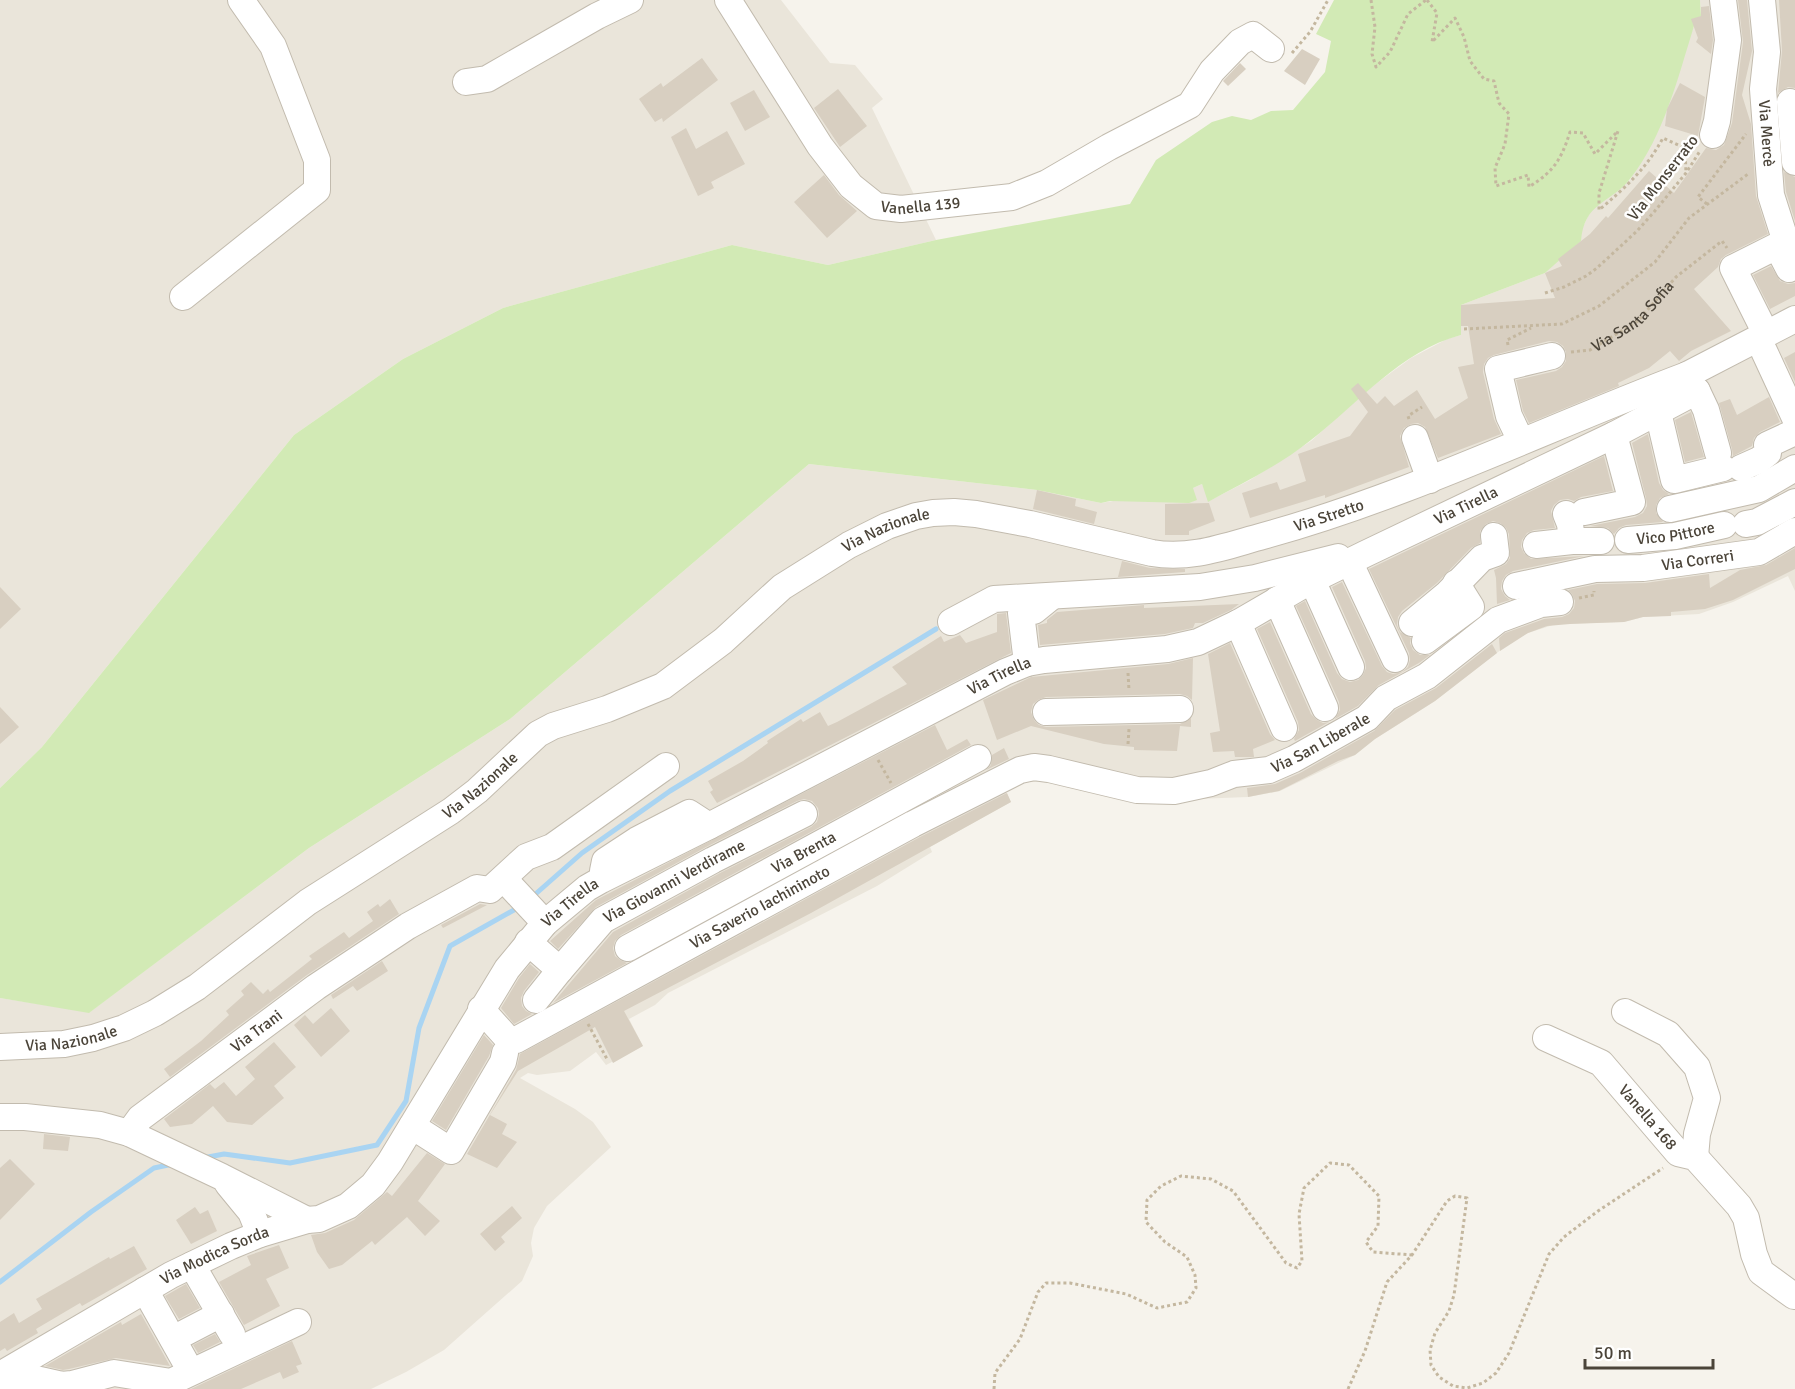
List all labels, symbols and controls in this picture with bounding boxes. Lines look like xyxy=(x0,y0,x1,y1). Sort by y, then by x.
street label: Via Mercè xyxy=(1754,99,1779,168)
street label: Via Monserrato xyxy=(1623,131,1703,225)
street label: Vanella 139 xyxy=(879,193,961,219)
street label: Via Santa Sofia xyxy=(1588,276,1678,357)
street label: Via Tirella xyxy=(1431,482,1501,529)
street label: Via Stretto xyxy=(1291,495,1367,537)
street label: Via Nazionale xyxy=(838,504,931,557)
street label: Vico Pittore xyxy=(1636,517,1717,549)
street label: Via Correri xyxy=(1660,546,1735,575)
street label: Via Tirella xyxy=(964,652,1034,700)
street label: Via San Liberale xyxy=(1268,708,1374,778)
street label: Via Nazionale xyxy=(439,748,522,824)
street label: Via Brenta xyxy=(768,827,840,878)
street label: Via Giovanni Verdirame xyxy=(600,835,749,928)
street label: Via Saverio Iachininoto xyxy=(686,861,833,954)
street label: Via Tirella xyxy=(537,873,602,932)
street label: Via Trani xyxy=(227,1005,286,1057)
street label: Via Nazionale xyxy=(25,1021,120,1056)
street label: Vanella 168 xyxy=(1614,1080,1681,1154)
street label: Via Modica Sorda xyxy=(156,1222,271,1289)
scale bar xyxy=(1585,1332,1712,1370)
text: 50 m xyxy=(1594,1342,1632,1364)

